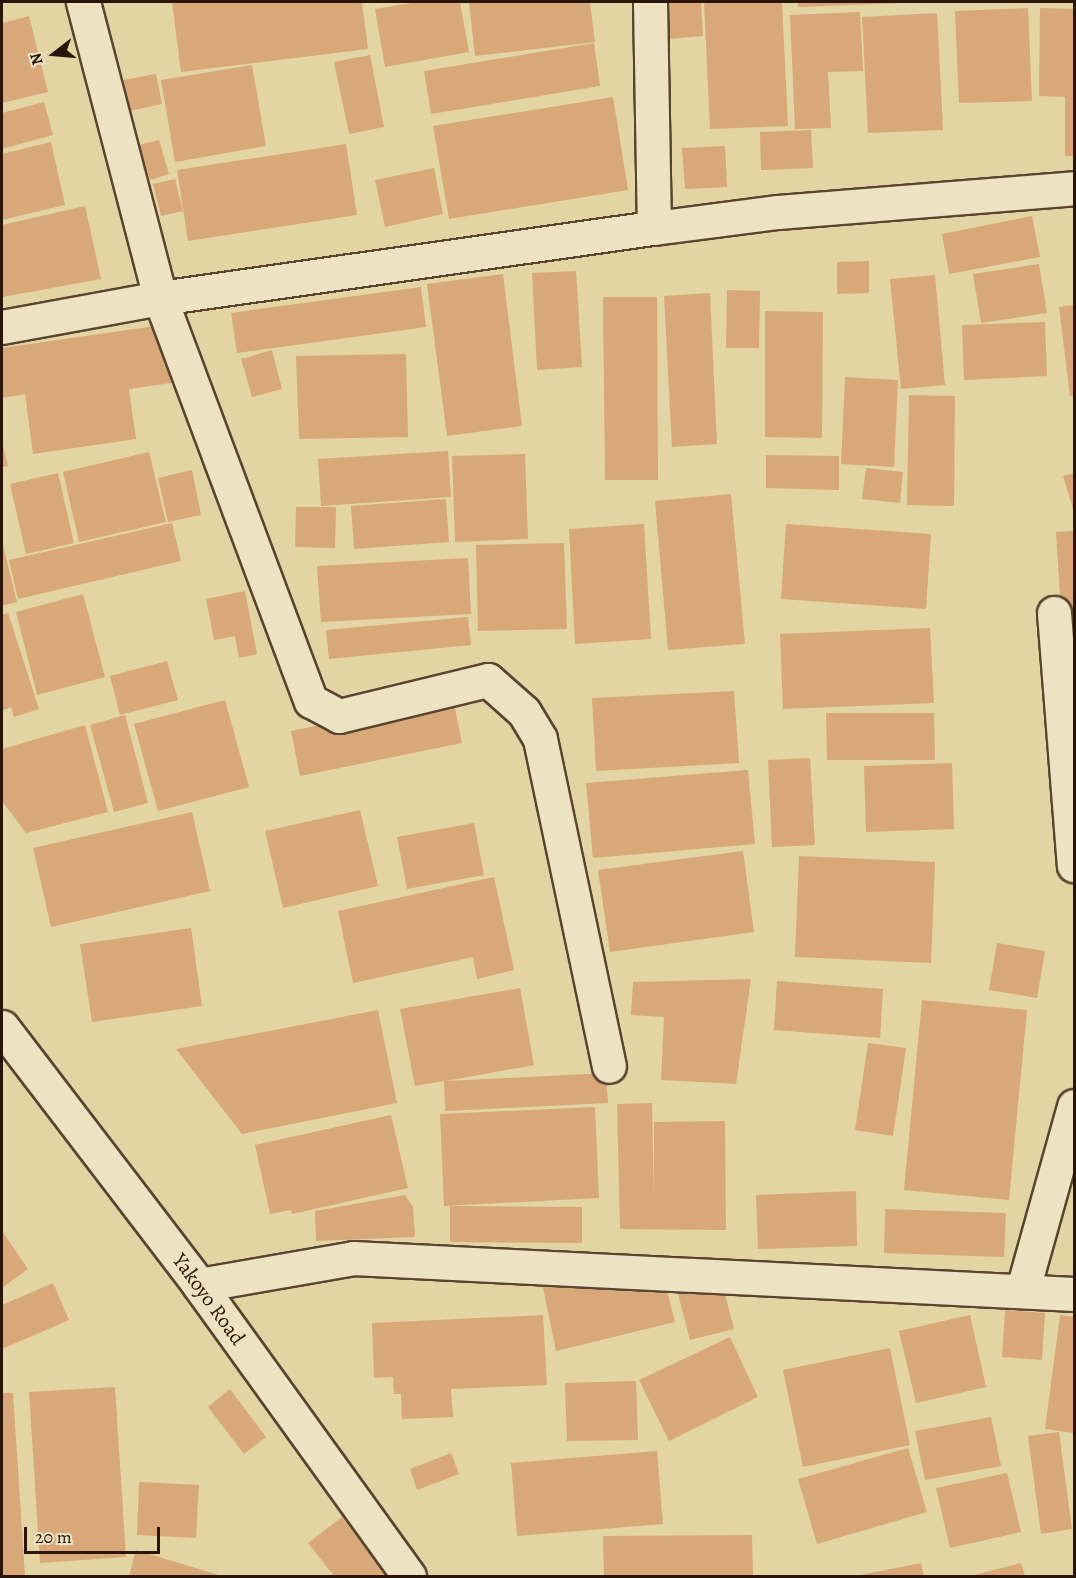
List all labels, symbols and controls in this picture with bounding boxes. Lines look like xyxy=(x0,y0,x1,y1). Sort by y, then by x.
north arrow xyxy=(24,24,84,84)
text: N xyxy=(25,50,49,68)
street label: Yakoyo Road xyxy=(167,1248,251,1350)
scale bar xyxy=(27,1515,164,1553)
text: 20 m xyxy=(35,1525,72,1549)

